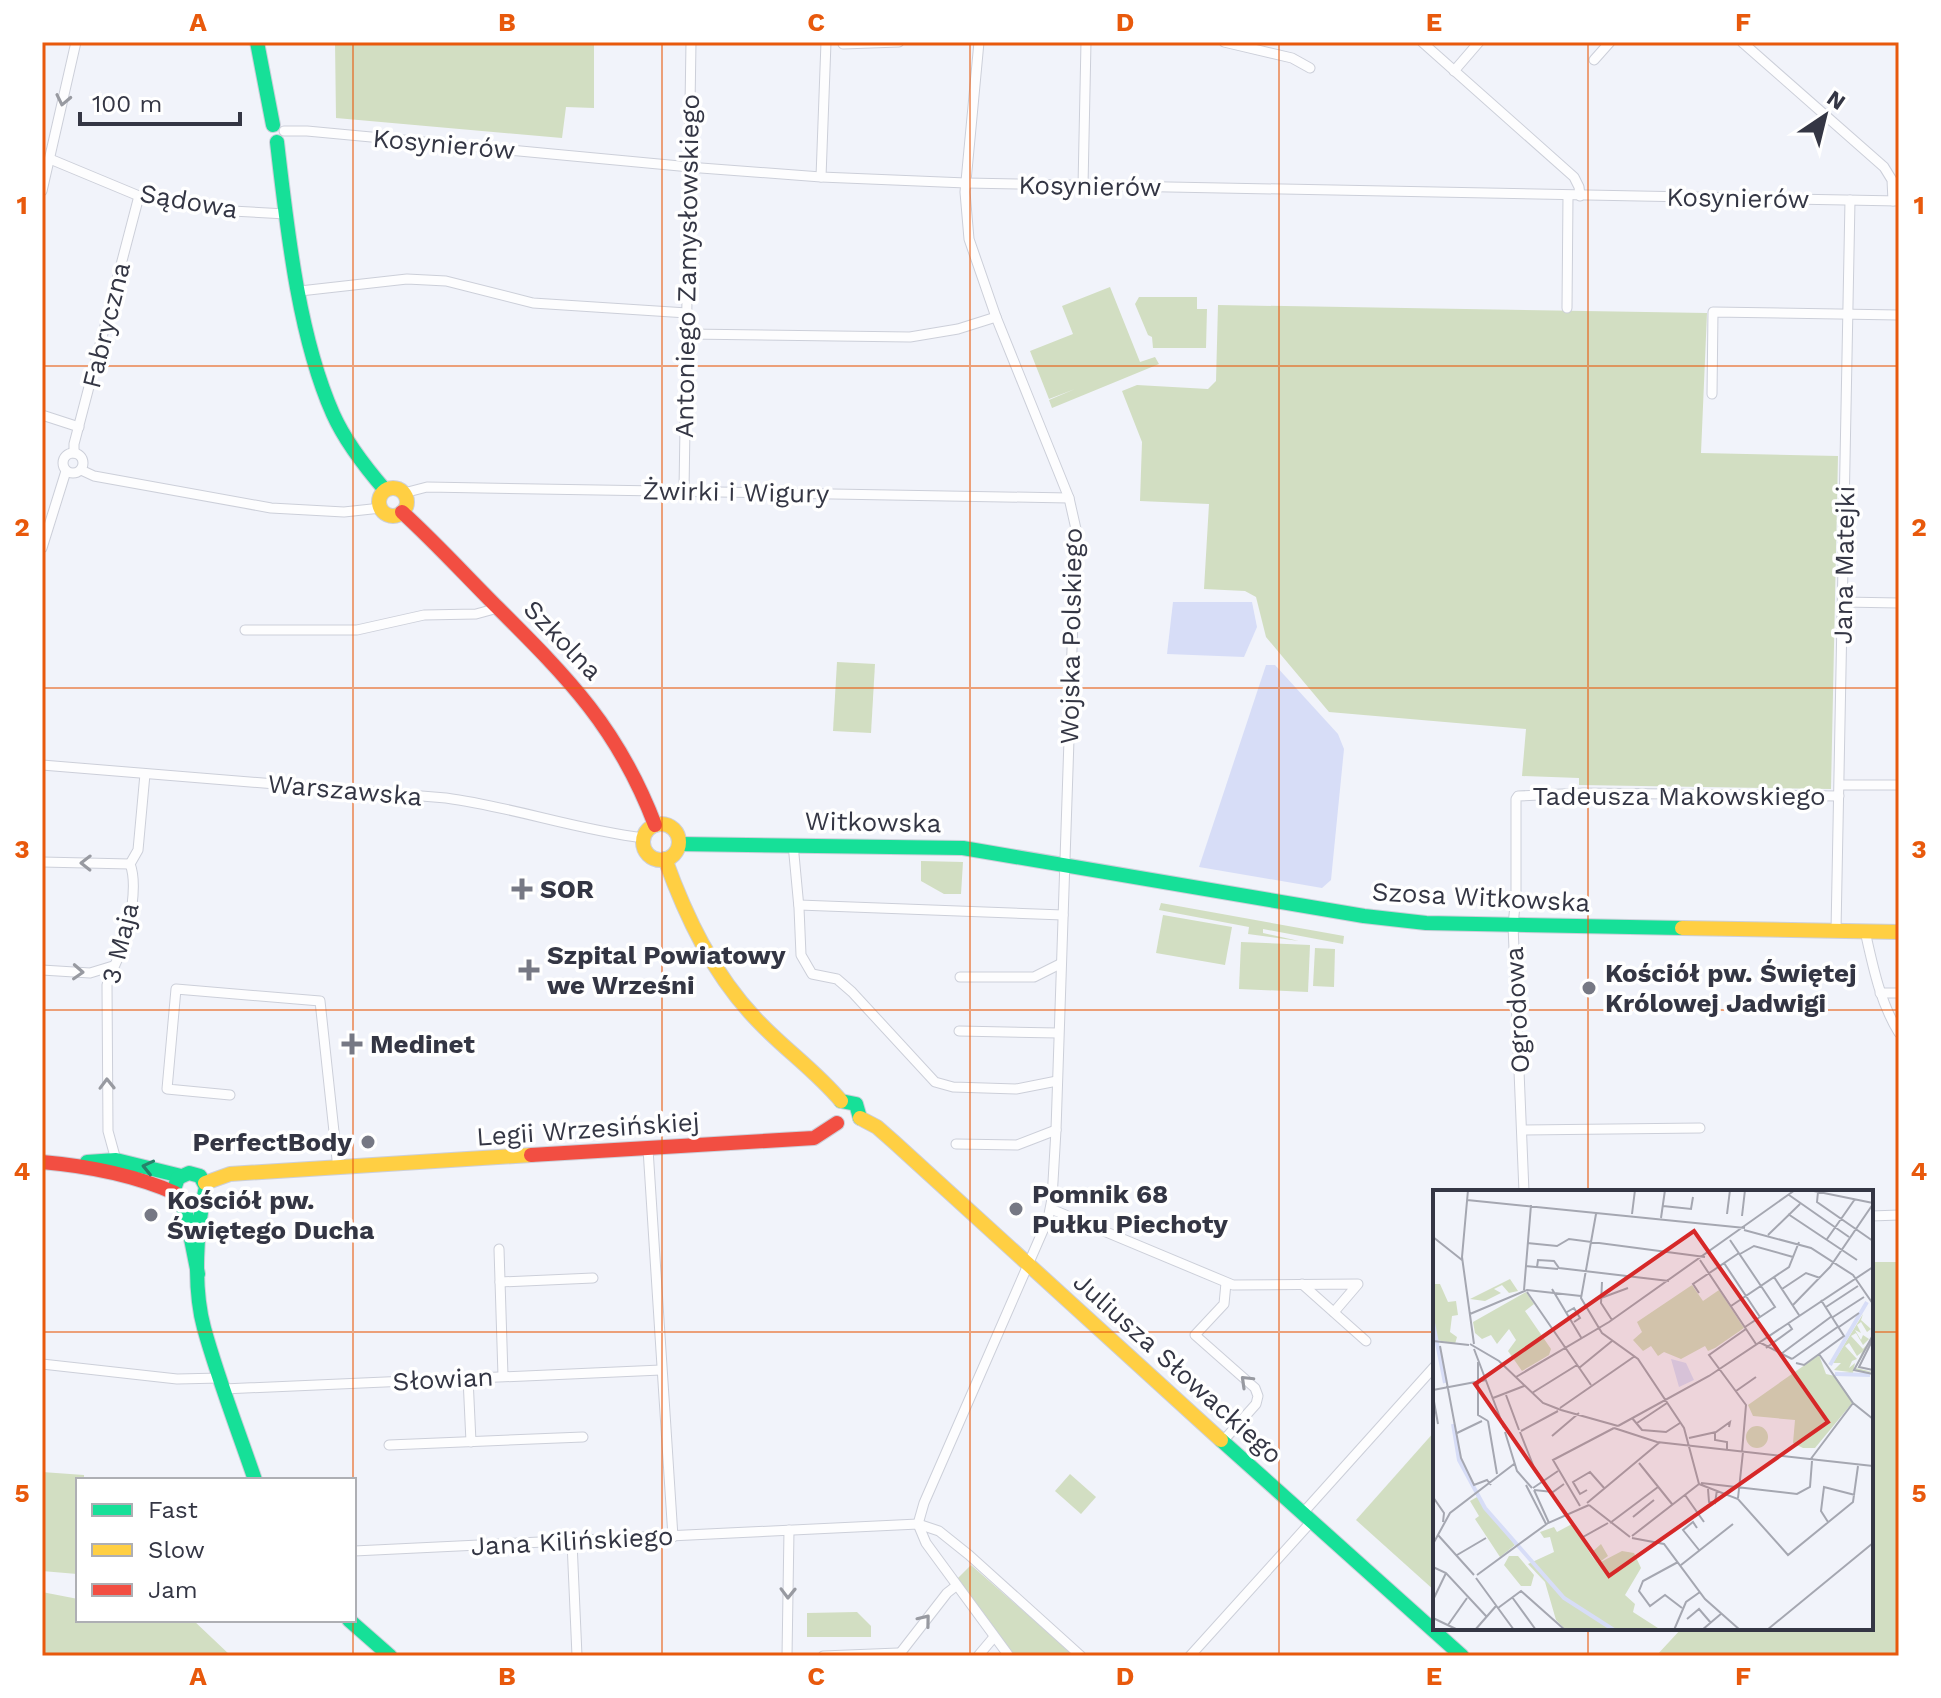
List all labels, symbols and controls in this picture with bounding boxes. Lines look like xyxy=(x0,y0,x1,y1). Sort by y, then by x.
text: A xyxy=(189,7,207,37)
text: B xyxy=(498,7,516,37)
text: C xyxy=(807,7,825,37)
text: D xyxy=(1116,7,1134,37)
text: E xyxy=(1426,7,1442,37)
text: F xyxy=(1735,7,1751,37)
scale bar xyxy=(80,76,240,126)
north arrow xyxy=(1785,76,1865,156)
text: N xyxy=(1822,85,1850,115)
text: 100 m xyxy=(92,90,162,118)
one-way arrow xyxy=(55,93,72,107)
street label: Antoniego Zamysłowskiego xyxy=(669,94,705,438)
street label: Kosynierów xyxy=(371,123,517,165)
street label: Kosynierów xyxy=(1018,170,1162,202)
street label: Sądowa xyxy=(138,178,241,224)
street label: Kosynierów xyxy=(1666,182,1810,214)
text: 1 xyxy=(16,190,28,220)
text: 1 xyxy=(1913,190,1925,220)
street label: Fabryczna xyxy=(76,259,136,391)
street label: Żwirki i Wigury xyxy=(642,475,830,509)
street label: Jana Matejki xyxy=(1828,485,1860,645)
text: 2 xyxy=(14,512,30,542)
text: 2 xyxy=(1911,512,1927,542)
street label: Wojska Polskiego xyxy=(1054,527,1088,745)
street label: Szkolna xyxy=(518,594,608,686)
street label: Warszawska xyxy=(266,768,424,812)
street label: Tadeusza Makowskiego xyxy=(1532,781,1826,811)
street label: Witkowska xyxy=(804,806,942,838)
text: 3 xyxy=(14,834,30,864)
text: 3 xyxy=(1911,834,1927,864)
one-way arrow xyxy=(79,854,92,872)
place label: SOR xyxy=(540,874,594,904)
street label: Szosa Witkowska xyxy=(1371,876,1591,918)
marker: SOR xyxy=(511,878,533,900)
street label: 3 Maja xyxy=(95,899,145,987)
place label: Szpital Powiatowy we Wrześni xyxy=(547,940,786,1000)
street label: Ogrodowa xyxy=(1499,946,1535,1074)
place label: Kościół pw. Świętej Królowej Jadwigi xyxy=(1605,958,1857,1018)
marker: Szpital Powiatowy we Wrześni xyxy=(518,959,540,981)
one-way arrow xyxy=(72,964,85,981)
marker: Kościół pw. Świętej Królowej Jadwigi xyxy=(1580,979,1598,997)
place label: Medinet xyxy=(370,1029,476,1059)
marker: Medinet xyxy=(341,1033,363,1055)
one-way arrow xyxy=(98,1077,116,1090)
street label: Legii Wrzesińskiej xyxy=(475,1106,701,1152)
place label: PerfectBody xyxy=(192,1127,352,1157)
marker: PerfectBody xyxy=(359,1133,377,1151)
text: 4 xyxy=(14,1156,31,1186)
text: 4 xyxy=(1911,1156,1928,1186)
one-way arrow xyxy=(142,1159,156,1176)
place label: Pomnik 68 Pułku Piechoty xyxy=(1032,1179,1228,1239)
place label: Kościół pw. Świętego Ducha xyxy=(167,1185,374,1245)
inset map xyxy=(1433,1190,1873,1630)
marker: Pomnik 68 Pułku Piechoty xyxy=(1007,1200,1025,1218)
marker: Kościół pw. Świętego Ducha xyxy=(142,1206,160,1224)
street label: Juliusza Słowackiego xyxy=(1068,1266,1288,1470)
street label: Słowian xyxy=(392,1361,494,1397)
one-way arrow xyxy=(1241,1376,1255,1390)
text: 5 xyxy=(14,1478,30,1508)
legend xyxy=(76,1478,356,1622)
text: 5 xyxy=(1911,1478,1927,1508)
text: Fast xyxy=(148,1496,198,1524)
street label: Jana Kilińskiego xyxy=(470,1521,674,1561)
text: Slow xyxy=(148,1536,205,1564)
text: Jam xyxy=(148,1576,198,1604)
one-way arrow xyxy=(780,1587,797,1600)
one-way arrow xyxy=(915,1614,930,1629)
text: A xyxy=(189,1661,207,1691)
text: B xyxy=(498,1661,516,1691)
text: C xyxy=(807,1661,825,1691)
text: D xyxy=(1116,1661,1134,1691)
text: E xyxy=(1426,1661,1442,1691)
text: F xyxy=(1735,1661,1751,1691)

